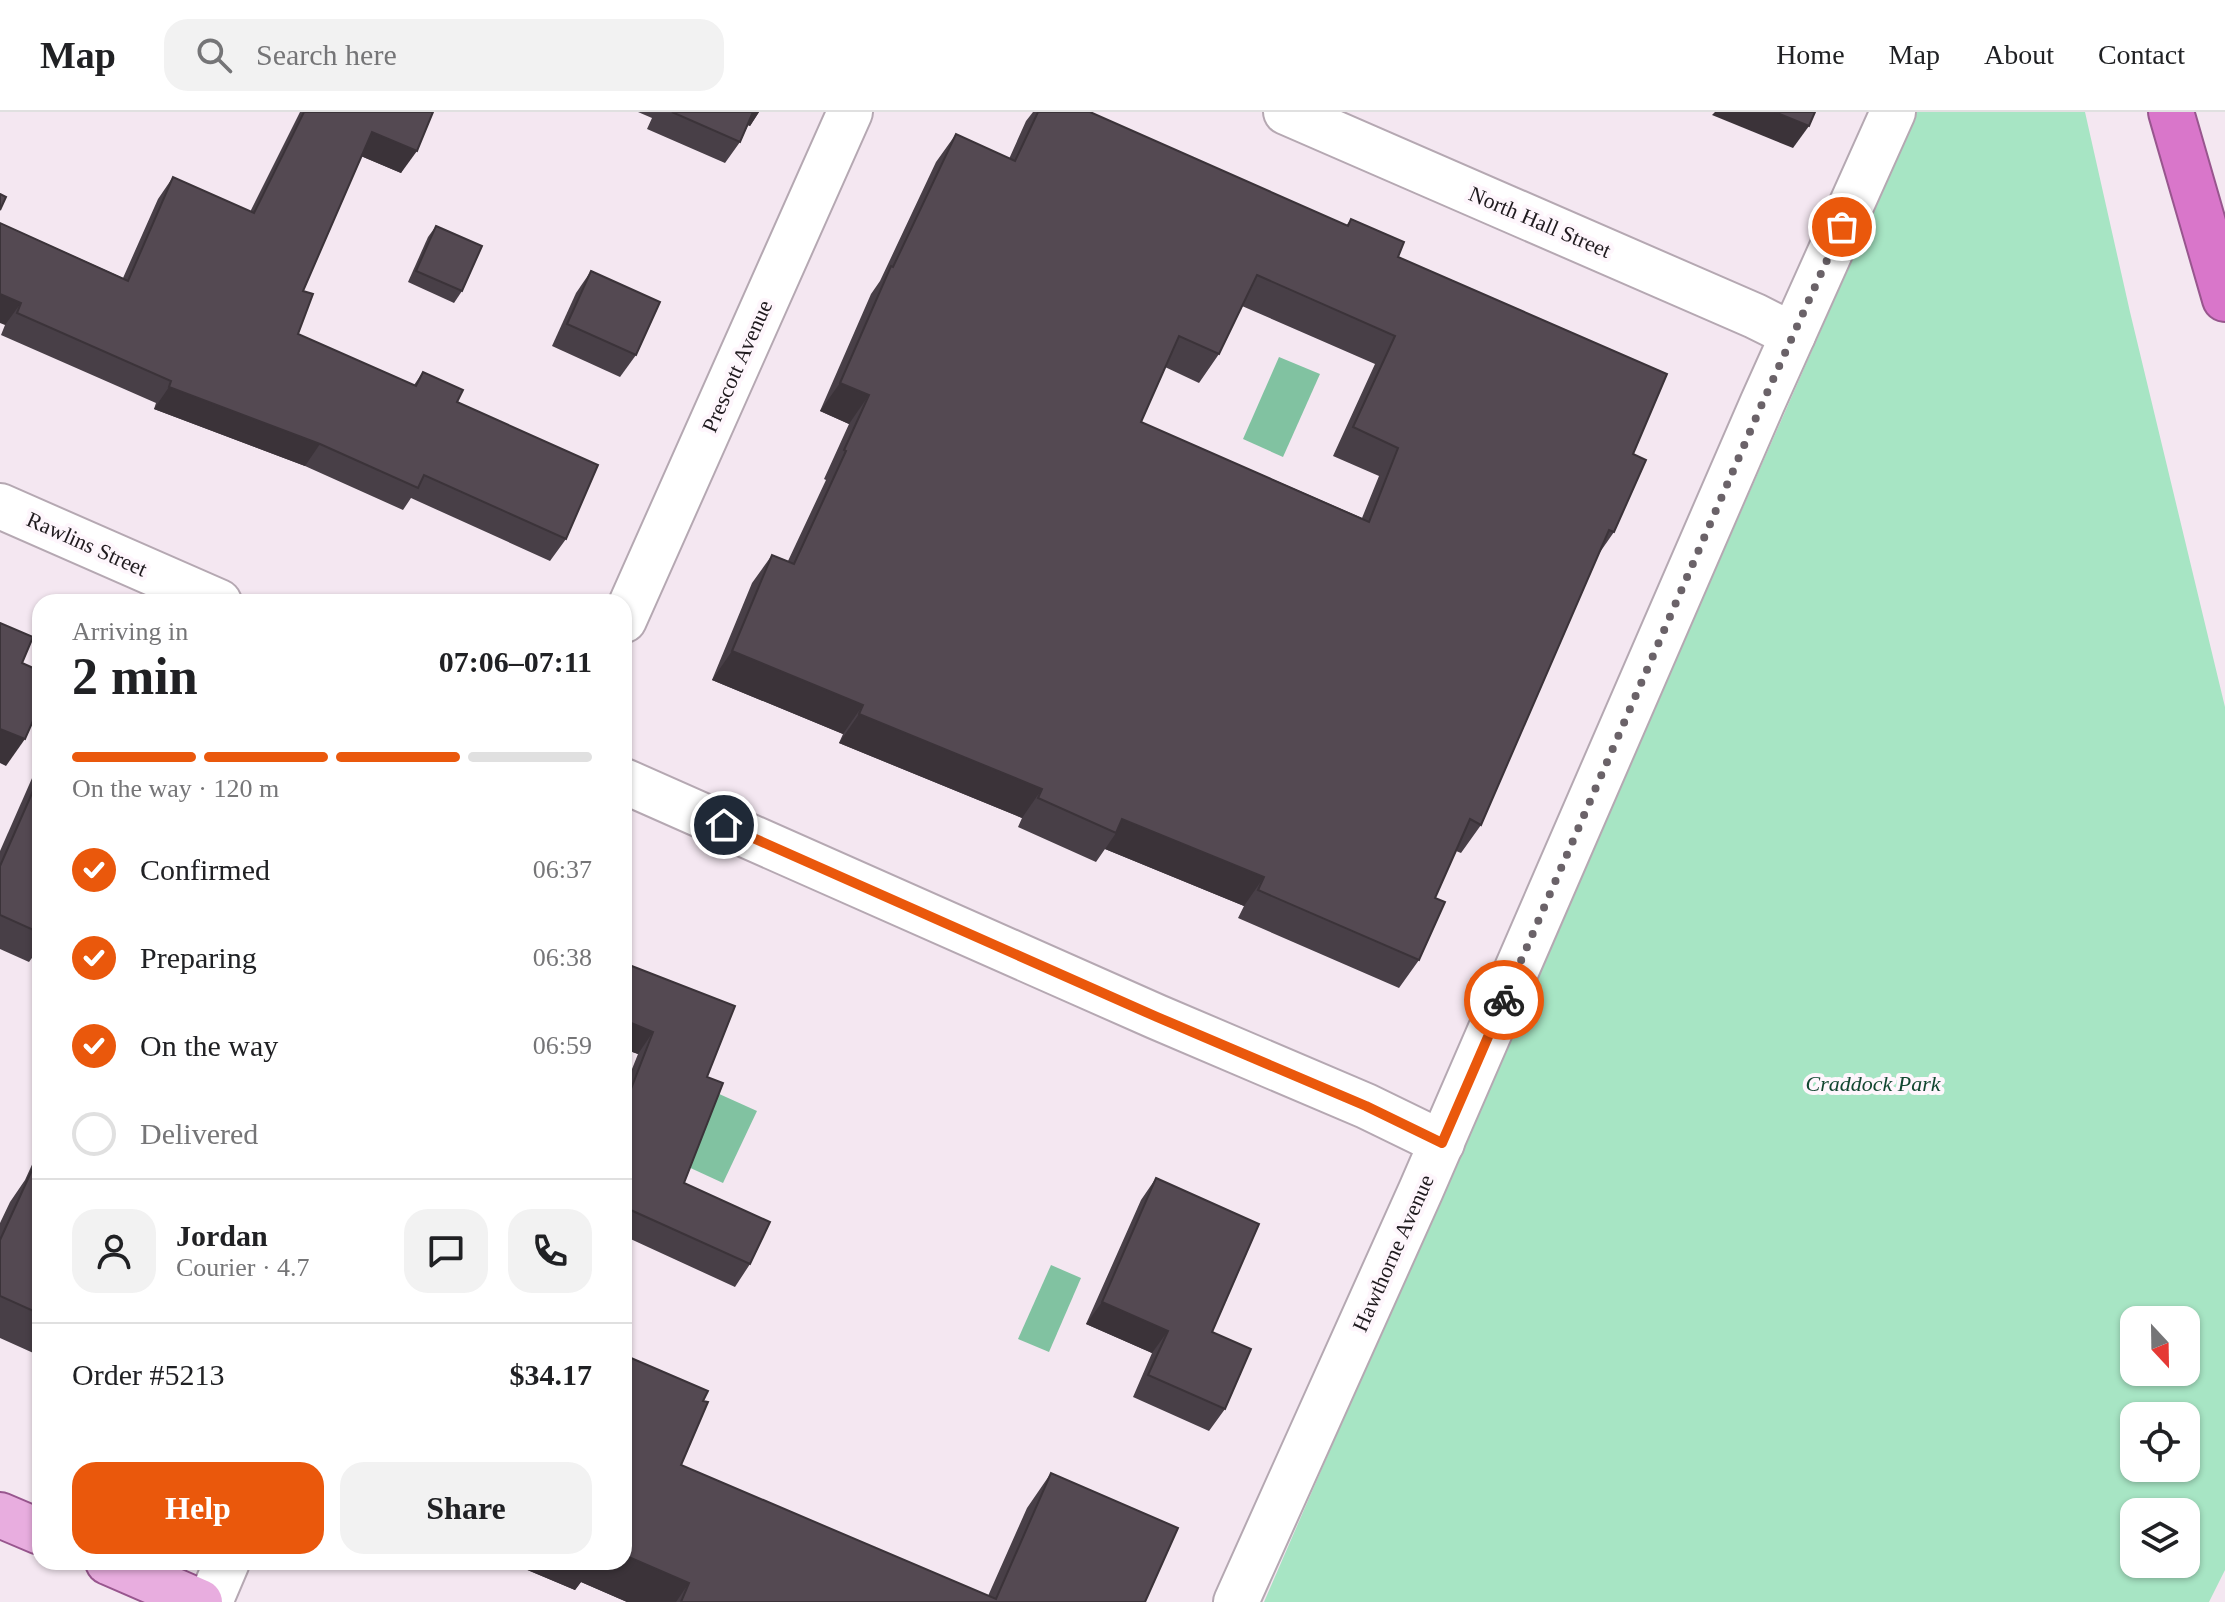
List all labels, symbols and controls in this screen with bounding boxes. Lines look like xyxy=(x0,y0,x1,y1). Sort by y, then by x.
search box xyxy=(164,19,724,91)
icon: search xyxy=(192,33,236,77)
text: Map xyxy=(40,34,116,76)
text: Search here xyxy=(256,38,397,71)
text: Home xyxy=(1776,39,1845,70)
text: Map xyxy=(1889,39,1940,70)
text: About xyxy=(1984,39,2054,70)
text: Contact xyxy=(2098,39,2185,70)
street label: North Hall Street xyxy=(1465,181,1615,263)
pin xyxy=(1808,193,1876,261)
icon: bag xyxy=(1820,205,1864,249)
street label: Prescott Avenue xyxy=(697,296,777,436)
street label: Rawlins Street xyxy=(23,506,151,582)
text: Arriving in xyxy=(72,617,188,646)
text: 07:06–07:11 xyxy=(439,645,592,678)
text: 2 min xyxy=(72,648,198,705)
text: On the way · 120 m xyxy=(72,774,279,803)
pin xyxy=(690,791,758,859)
icon: home xyxy=(702,803,746,847)
icon: check xyxy=(72,848,116,892)
text: Confirmed xyxy=(140,853,270,886)
text: 06:37 xyxy=(533,855,592,884)
icon: check xyxy=(72,936,116,980)
text: Preparing xyxy=(140,941,257,974)
text: 06:38 xyxy=(533,943,592,972)
courier xyxy=(1464,960,1544,1040)
icon: bike xyxy=(1482,978,1526,1022)
icon: check xyxy=(72,1024,116,1068)
text: On the way xyxy=(140,1029,278,1062)
text: 06:59 xyxy=(533,1031,592,1060)
park label: Craddock Park xyxy=(1805,1071,1942,1096)
text: Delivered xyxy=(140,1117,258,1150)
street label: Hawthorne Avenue xyxy=(1347,1171,1439,1335)
button: person xyxy=(72,1209,156,1293)
button: chat xyxy=(404,1209,488,1293)
button: phone xyxy=(508,1209,592,1293)
text: Jordan xyxy=(176,1219,268,1252)
text: Courier · 4.7 xyxy=(176,1253,310,1282)
north arrow xyxy=(2120,1306,2200,1386)
map controls xyxy=(2120,1306,2200,1578)
text: Order #5213 xyxy=(72,1358,224,1391)
text: $34.17 xyxy=(510,1358,592,1391)
button: locate xyxy=(2120,1402,2200,1482)
button: Help xyxy=(72,1462,324,1554)
button: Share xyxy=(340,1462,592,1554)
button: layers xyxy=(2120,1498,2200,1578)

